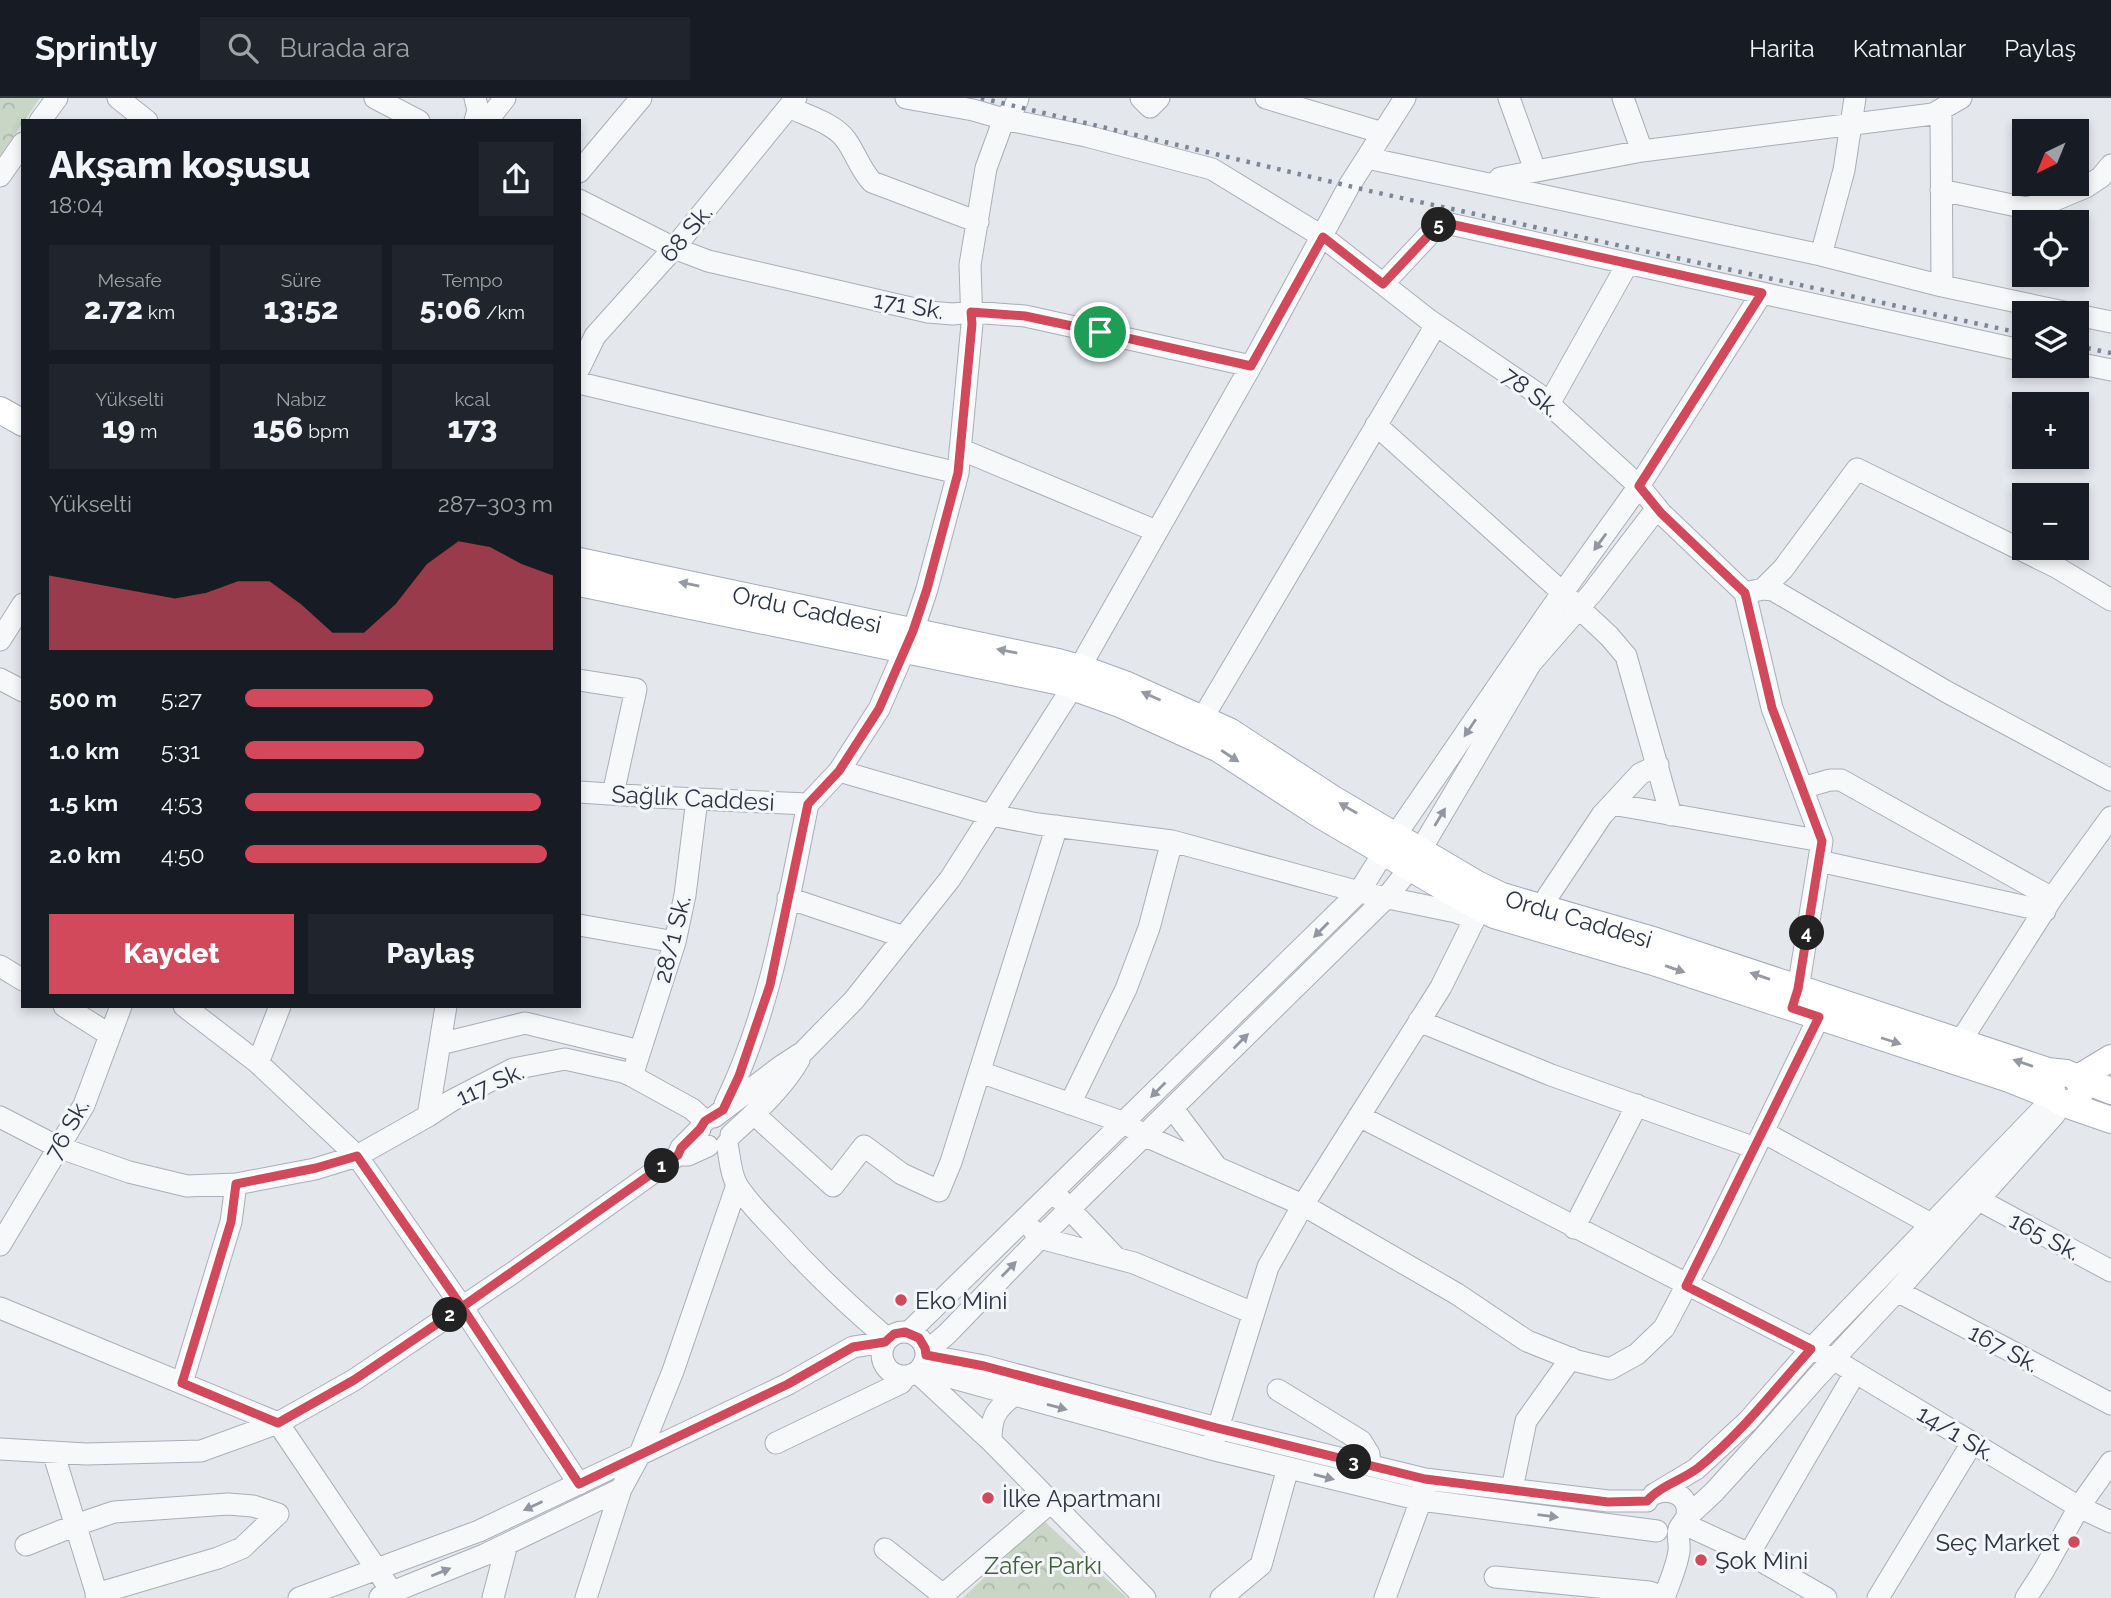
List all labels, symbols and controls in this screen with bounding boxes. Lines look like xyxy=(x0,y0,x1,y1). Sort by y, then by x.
search box xyxy=(200,17,690,80)
text: Sprintly xyxy=(35,29,158,68)
icon: search xyxy=(224,29,262,67)
text: Burada ara xyxy=(280,33,410,63)
text: Harita xyxy=(1749,34,1815,63)
text: Katmanlar xyxy=(1853,34,1966,63)
text: Paylaş xyxy=(2004,34,2076,63)
north arrow xyxy=(2012,119,2090,196)
map controls xyxy=(2012,119,2089,560)
text: Akşam koşusu xyxy=(49,142,311,187)
button: share xyxy=(479,142,553,216)
text: 18:04 xyxy=(49,191,103,218)
street label: 68 Sk. xyxy=(653,198,719,268)
pin: 5 xyxy=(1422,208,1456,242)
button: locate xyxy=(2012,210,2089,287)
text: 5 xyxy=(1433,213,1444,235)
text: Mesafe xyxy=(98,269,162,291)
text: Süre xyxy=(281,269,321,291)
text: Tempo xyxy=(442,269,503,291)
street label: 171 Sk. xyxy=(871,285,947,325)
text: 2.72 xyxy=(84,291,143,326)
text: 13:52 xyxy=(264,291,338,326)
text: 5:06 xyxy=(420,291,481,326)
text: km xyxy=(143,301,175,323)
text: /km xyxy=(481,301,525,323)
button: layers xyxy=(2012,301,2089,378)
pin xyxy=(1070,302,1130,362)
icon: arrive xyxy=(1081,313,1119,351)
street label: 78 Sk. xyxy=(1496,361,1566,423)
text: Yükselti xyxy=(95,388,164,410)
text: Nabız xyxy=(276,388,326,410)
text: kcal xyxy=(455,388,490,410)
button: + xyxy=(2012,392,2089,469)
text: 19 xyxy=(102,410,135,445)
text: 156 xyxy=(253,410,303,445)
text: 173 xyxy=(447,410,497,445)
text: m xyxy=(135,420,157,442)
text: bpm xyxy=(303,420,349,442)
button: − xyxy=(2012,483,2089,560)
text: Yükselti xyxy=(49,490,132,517)
text: 287–303 m xyxy=(438,490,553,517)
one-way arrow xyxy=(1593,533,1607,551)
one-way arrow xyxy=(678,578,700,589)
street label: Ordu Caddesi xyxy=(730,579,884,639)
one-way arrow xyxy=(996,646,1018,657)
text: 500 m xyxy=(49,685,117,712)
text: 5:27 xyxy=(161,685,202,712)
one-way arrow xyxy=(1141,690,1161,702)
one-way arrow xyxy=(1464,719,1477,738)
text: 1.0 km xyxy=(49,737,119,764)
text: 5:31 xyxy=(161,737,200,764)
one-way arrow xyxy=(1221,749,1239,763)
street label: Sağlık Caddesi xyxy=(611,779,775,817)
text: 1.5 km xyxy=(49,789,118,816)
text: 4:53 xyxy=(161,789,203,816)
one-way arrow xyxy=(1339,802,1358,814)
one-way arrow xyxy=(1433,807,1446,826)
text: 2.0 km xyxy=(49,841,121,868)
text: 4:50 xyxy=(161,841,205,868)
street label: Ordu Caddesi xyxy=(1502,883,1656,954)
street label: 28/1 Sk. xyxy=(647,892,697,986)
button: Kaydet xyxy=(49,914,294,994)
button: Paylaş xyxy=(308,914,553,994)
pin: 4 xyxy=(1790,916,1825,950)
text: 4 xyxy=(1801,921,1812,943)
one-way arrow xyxy=(1312,922,1329,939)
one-way arrow xyxy=(1665,964,1686,975)
one-way arrow xyxy=(1750,970,1771,981)
one-way arrow xyxy=(1233,1033,1249,1049)
one-way arrow xyxy=(1880,1036,1901,1047)
street label: 117 Sk. xyxy=(452,1056,528,1112)
one-way arrow xyxy=(2012,1057,2033,1068)
one-way arrow xyxy=(1150,1081,1167,1098)
street label: 76 Sk. xyxy=(38,1093,96,1165)
pin: 1 xyxy=(644,1148,680,1184)
text: 1 xyxy=(657,1154,666,1176)
street label: 165 Sk. xyxy=(2005,1205,2085,1267)
one-way arrow xyxy=(1001,1261,1017,1278)
place label: Eko Mini xyxy=(915,1286,1008,1315)
marker: Eko Mini xyxy=(893,1292,909,1308)
pin: 2 xyxy=(433,1298,468,1332)
text: 2 xyxy=(444,1303,455,1325)
street label: 167 Sk. xyxy=(1964,1317,2044,1379)
street label: 14/1 Sk. xyxy=(1912,1399,2000,1467)
one-way arrow xyxy=(1046,1402,1068,1413)
pin: 3 xyxy=(1336,1444,1372,1480)
text: 3 xyxy=(1348,1450,1359,1472)
one-way arrow xyxy=(1313,1472,1335,1483)
place label: İlke Apartmanı xyxy=(1002,1484,1161,1513)
marker: İlke Apartmanı xyxy=(980,1490,996,1506)
one-way arrow xyxy=(523,1500,543,1512)
one-way arrow xyxy=(1537,1510,1559,1521)
place label: Seç Market xyxy=(1936,1528,2060,1557)
marker: Seç Market xyxy=(2066,1534,2082,1550)
place label: Şok Mini xyxy=(1715,1546,1808,1575)
park label: Zafer Parkı xyxy=(984,1551,1102,1580)
marker: Şok Mini xyxy=(1693,1552,1709,1568)
one-way arrow xyxy=(431,1567,452,1578)

